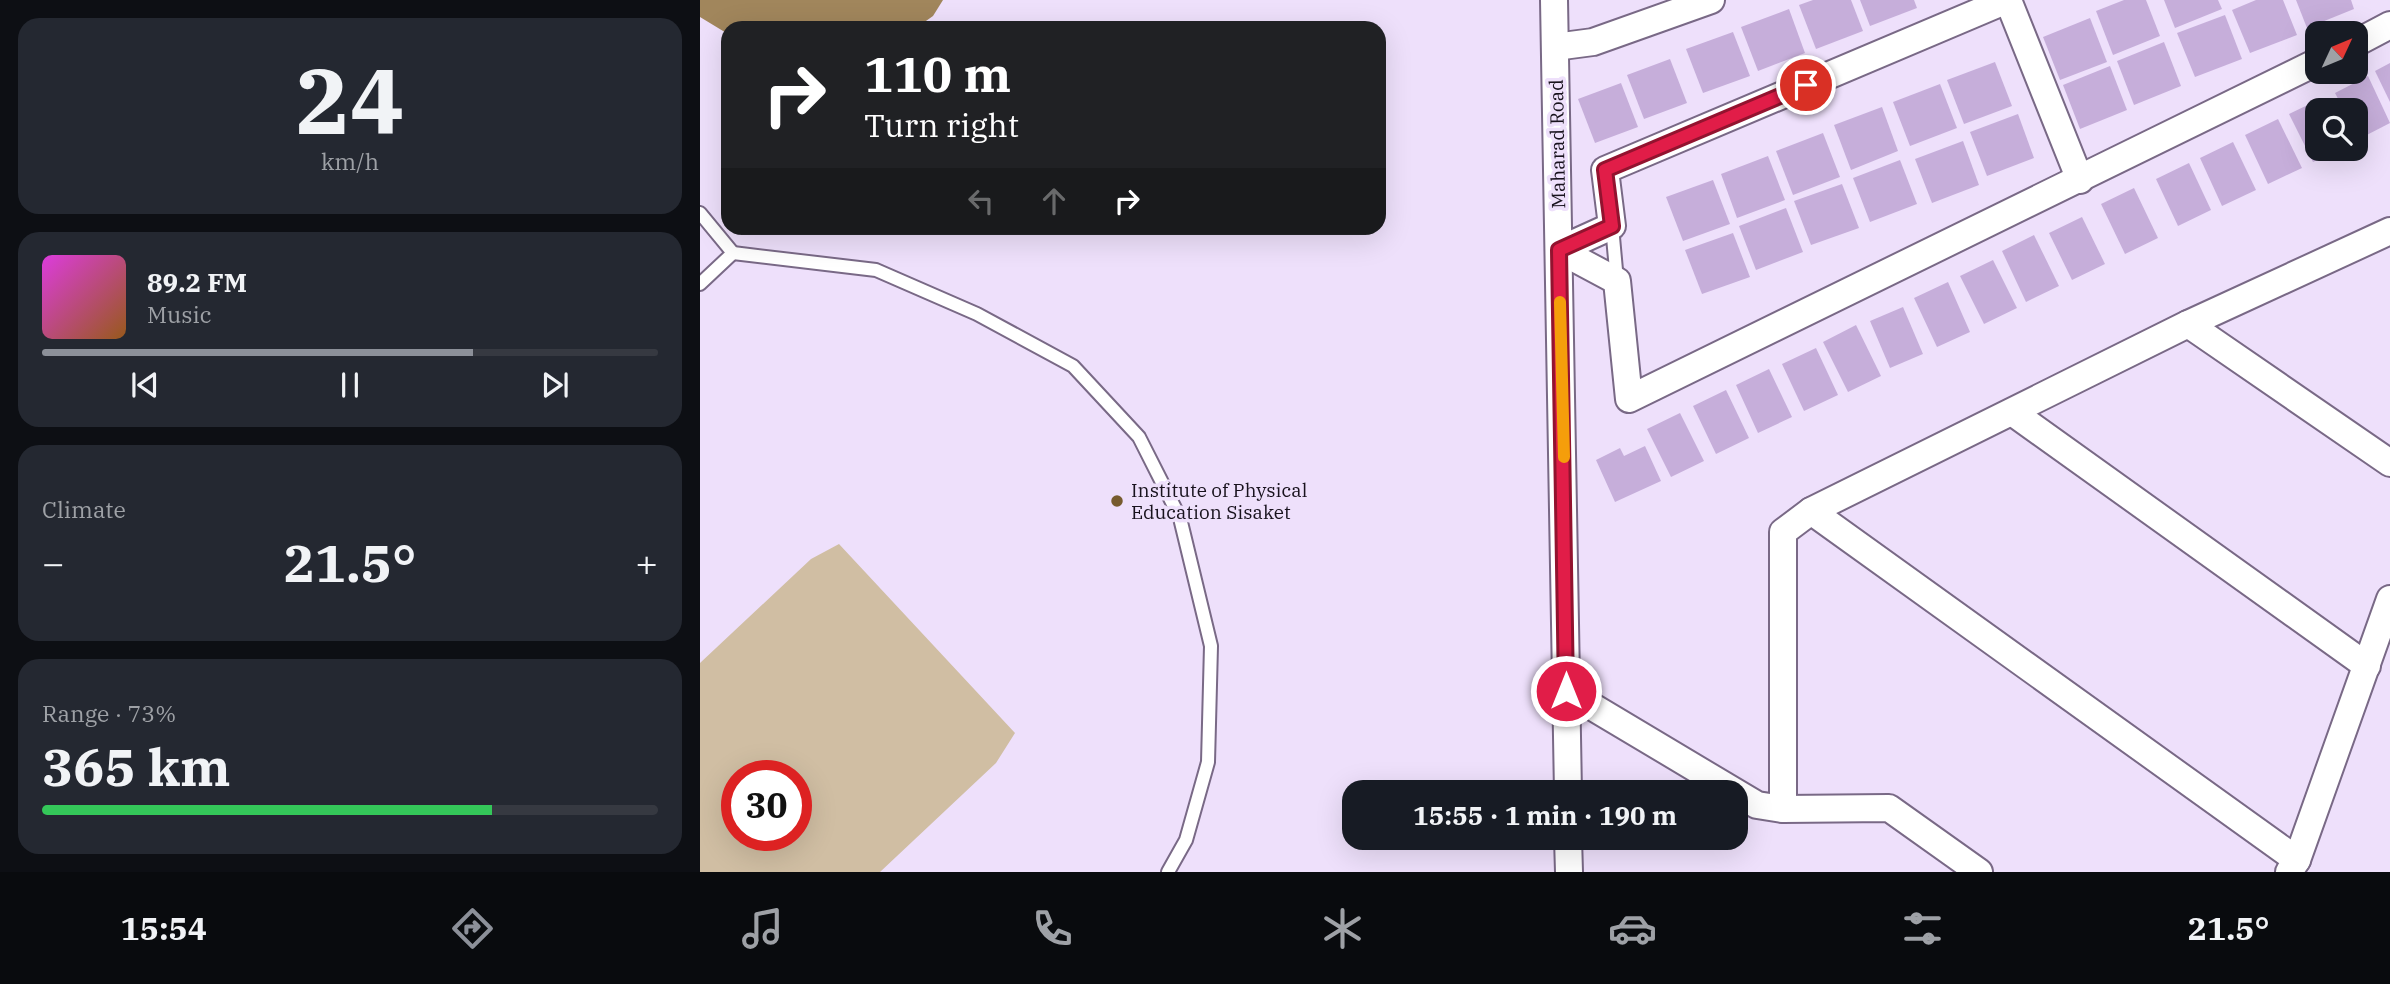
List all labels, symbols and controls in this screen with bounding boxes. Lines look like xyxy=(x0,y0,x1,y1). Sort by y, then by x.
north arrow xyxy=(2305,21,2368,84)
map controls xyxy=(2305,21,2368,161)
text: 24 xyxy=(295,41,405,159)
text: 110 m xyxy=(864,42,1011,105)
icon: right xyxy=(749,49,840,140)
pin xyxy=(1776,55,1836,115)
icon: arrive xyxy=(1787,66,1825,104)
street label: Maharad Road xyxy=(1544,79,1570,209)
button: search xyxy=(2305,98,2368,161)
text: Turn right xyxy=(864,104,1019,146)
text: km/h xyxy=(321,146,379,176)
icon: left xyxy=(962,182,1000,220)
icon: ahead xyxy=(1035,182,1073,220)
icon: right xyxy=(1108,182,1146,220)
text: 89.2 FM xyxy=(147,265,247,299)
text: Music xyxy=(147,299,212,329)
icon: previous xyxy=(126,366,164,404)
icon: pause xyxy=(331,366,369,404)
icon: next xyxy=(536,366,574,404)
place label: Institute of Physical Education Sisaket xyxy=(1131,478,1308,524)
marker: Institute of Physical Education Sisaket xyxy=(1109,493,1125,509)
text: Climate xyxy=(42,494,126,524)
text: 21.5° xyxy=(284,529,416,596)
text: − xyxy=(42,538,65,587)
text: + xyxy=(635,538,658,587)
position arrow xyxy=(1529,654,1603,728)
text: Range · 73% xyxy=(42,698,176,728)
text: 365 km xyxy=(42,733,231,800)
speed limit sign: 30 xyxy=(721,760,812,851)
text: 15:55 · 1 min · 190 m xyxy=(1413,798,1677,832)
icon: directions xyxy=(448,904,497,953)
icon: music xyxy=(738,904,787,953)
icon: phone xyxy=(1028,904,1077,953)
icon: climate xyxy=(1318,904,1367,953)
icon: car xyxy=(1608,904,1657,953)
icon: filters xyxy=(1898,904,1947,953)
text: 15:54 xyxy=(120,907,207,949)
text: 21.5° xyxy=(2188,907,2269,949)

